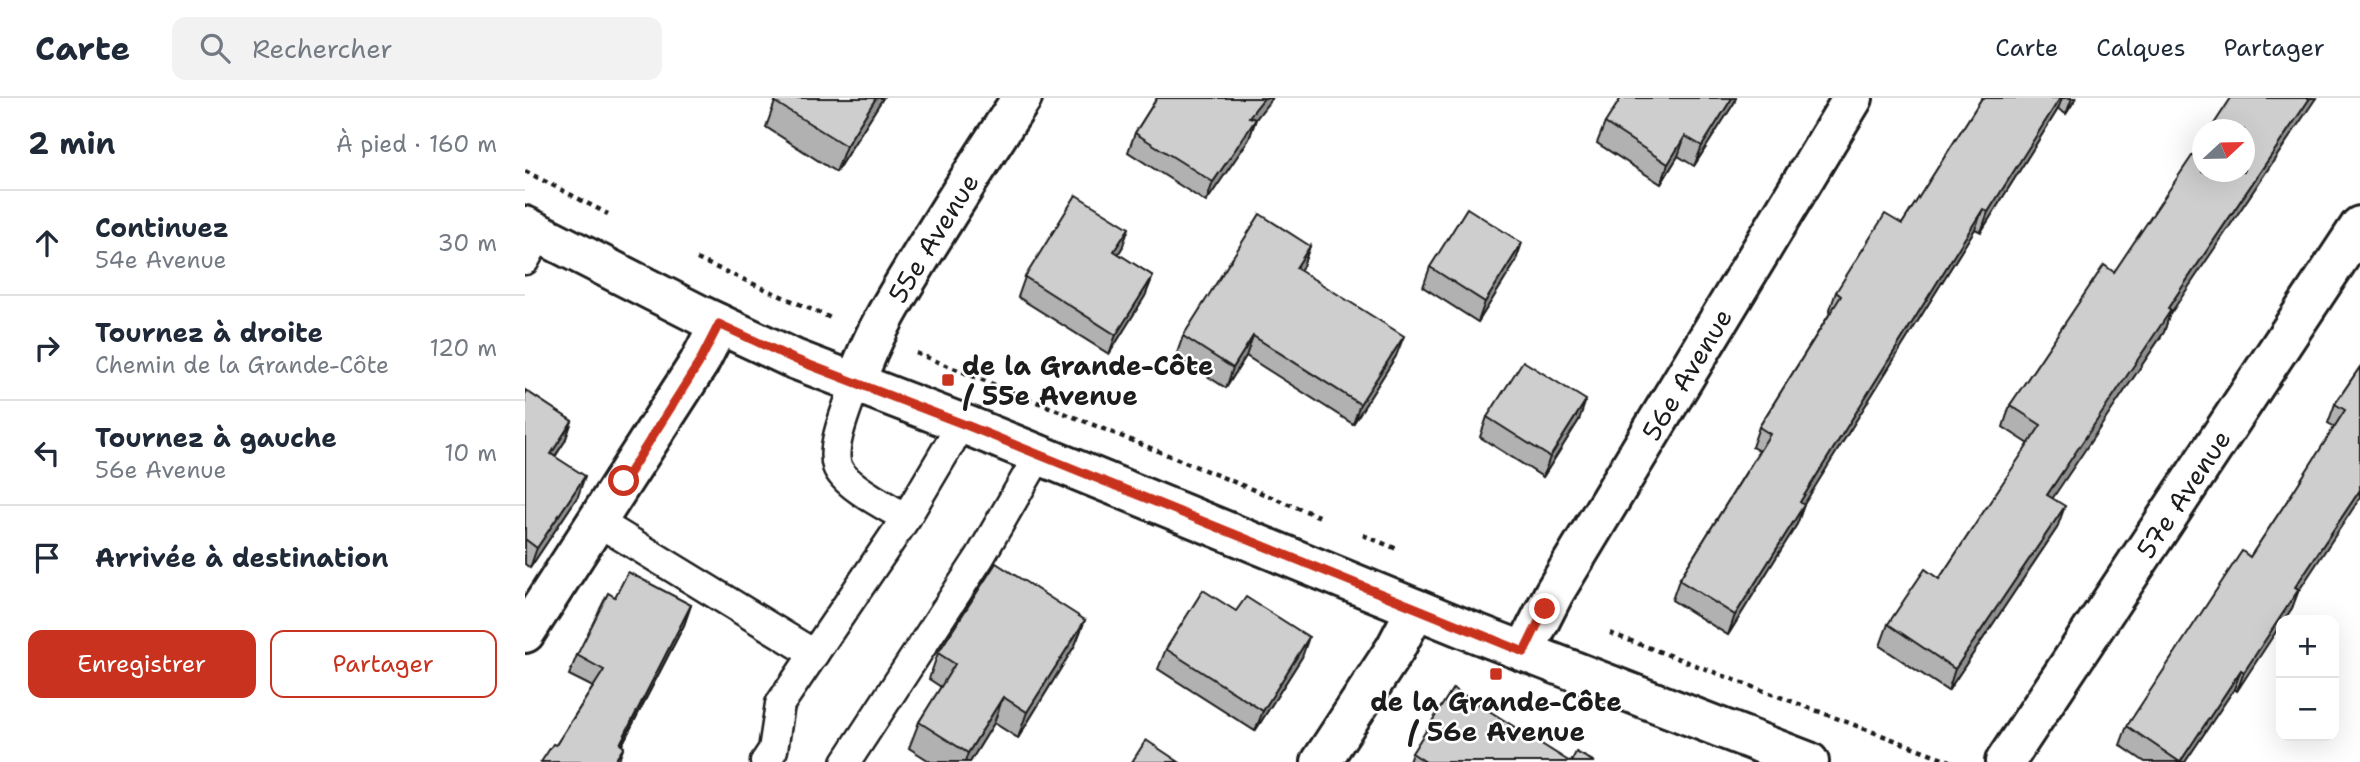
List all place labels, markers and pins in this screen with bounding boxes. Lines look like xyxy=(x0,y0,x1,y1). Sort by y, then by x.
place label: de la Grande-Côte / 55e Avenue xyxy=(962,348,1214,413)
marker: de la Grande-Côte / 55e Avenue xyxy=(940,372,956,388)
marker: de la Grande-Côte / 56e Avenue xyxy=(1488,666,1504,682)
place label: de la Grande-Côte / 56e Avenue xyxy=(1370,684,1622,749)

